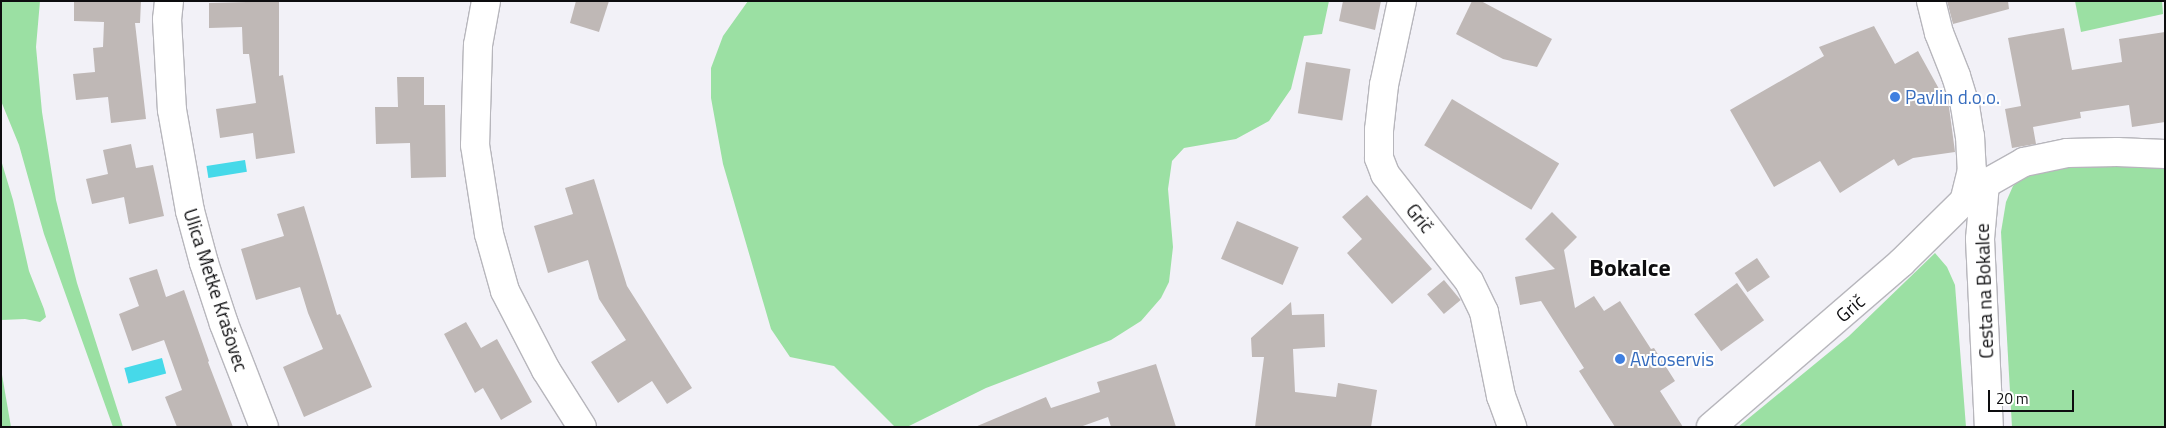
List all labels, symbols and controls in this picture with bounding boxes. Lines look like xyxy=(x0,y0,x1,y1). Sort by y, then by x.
place label: Pavlin d.o.o. xyxy=(1905,86,2000,108)
marker: Pavlin d.o.o. xyxy=(1889,91,1901,103)
street label: Grič xyxy=(1401,199,1439,237)
street label: Ulica Metke Krašovec xyxy=(179,206,253,374)
street label: Cesta na Bokalce xyxy=(1970,223,1998,359)
district label: Bokalce xyxy=(1589,254,1671,282)
street label: Grič xyxy=(1831,289,1869,327)
place label: Avtoservis xyxy=(1630,348,1714,370)
marker: Avtoservis xyxy=(1614,353,1626,365)
scale bar xyxy=(1991,380,2077,412)
text: 20 m xyxy=(1996,387,2029,410)

